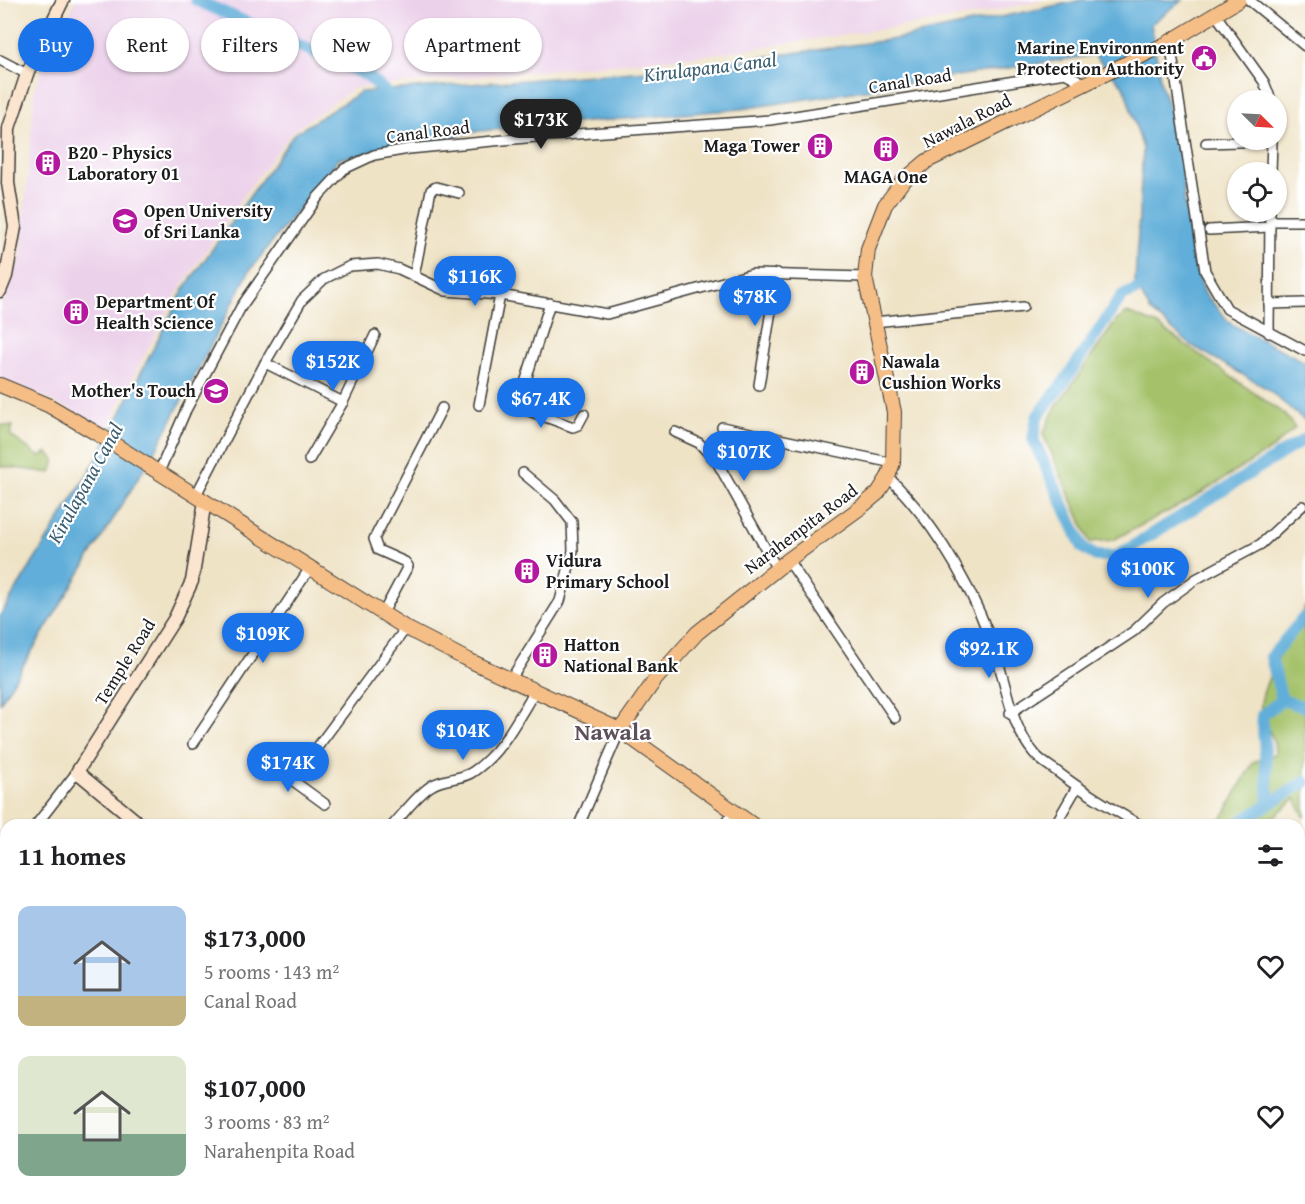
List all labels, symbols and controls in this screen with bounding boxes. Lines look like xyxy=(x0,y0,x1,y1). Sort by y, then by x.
chip: Buy xyxy=(18,18,94,72)
chip: Rent xyxy=(106,18,189,72)
chip: Filters xyxy=(201,18,299,72)
chip: New xyxy=(311,18,392,72)
chip: Apartment xyxy=(404,18,542,72)
place label: Marine Environment Protection Authority xyxy=(1017,34,1185,82)
public building icon: Marine Environment Protection Authority xyxy=(1189,43,1219,73)
water label: Kirulapana Canal xyxy=(641,44,778,89)
street label: Canal Road xyxy=(867,61,954,100)
street label: Nawala Road xyxy=(918,87,1016,154)
north arrow xyxy=(1227,90,1287,150)
map controls xyxy=(1227,90,1287,222)
pin: $173K xyxy=(499,99,583,150)
text: $173K xyxy=(514,104,568,133)
street label: Canal Road xyxy=(385,113,471,150)
building icon: Maga Tower xyxy=(805,131,835,161)
place label: Maga Tower xyxy=(704,132,801,159)
building icon: MAGA One xyxy=(871,134,901,164)
place label: B20 - Physics Laboratory 01 xyxy=(68,139,180,187)
building icon: B20 - Physics Laboratory 01 xyxy=(33,148,63,178)
button: locate xyxy=(1227,162,1287,222)
place label: MAGA One xyxy=(844,163,928,190)
place label: Open University of Sri Lanka xyxy=(144,197,273,245)
school or university icon: Open University of Sri Lanka xyxy=(110,206,140,236)
pin: $116K xyxy=(433,256,517,307)
text: $116K xyxy=(448,261,502,290)
pin: $78K xyxy=(719,276,791,327)
text: $78K xyxy=(733,281,777,310)
place label: Department Of Health Science xyxy=(96,288,217,336)
building icon: Department Of Health Science xyxy=(61,297,91,327)
pin: $152K xyxy=(291,341,375,392)
text: $152K xyxy=(306,346,360,375)
place label: Nawala Cushion Works xyxy=(882,348,1001,396)
building icon: Nawala Cushion Works xyxy=(847,357,877,387)
school or university icon: Mother's Touch xyxy=(201,376,231,406)
place label: Mother's Touch xyxy=(71,377,196,404)
pin: $67.4K xyxy=(492,378,590,429)
text: $67.4K xyxy=(511,383,571,412)
water label: Kirulapana Canal xyxy=(39,417,130,549)
pin: $107K xyxy=(702,431,786,482)
text: $107K xyxy=(717,436,771,465)
street label: Narahenpita Road xyxy=(738,477,863,580)
place label: Vidura Primary School xyxy=(546,547,670,595)
pin: $100K xyxy=(1106,548,1190,599)
text: $100K xyxy=(1121,553,1175,582)
building icon: Vidura Primary School xyxy=(512,556,542,586)
street label: Temple Road xyxy=(87,613,162,710)
pin: $109K xyxy=(221,613,305,664)
text: $109K xyxy=(236,618,290,647)
pin: $92.1K xyxy=(940,628,1038,679)
place label: Hatton National Bank xyxy=(564,631,679,679)
text: $92.1K xyxy=(959,633,1019,662)
building icon: Hatton National Bank xyxy=(530,640,560,670)
pin: $104K xyxy=(421,710,505,761)
district label: Nawala xyxy=(575,714,652,749)
text: $104K xyxy=(436,715,490,744)
pin: $174K xyxy=(246,742,330,793)
text: $174K xyxy=(261,747,315,776)
text: 11 homes xyxy=(18,836,126,875)
icon: filters xyxy=(1254,839,1287,872)
text: $173,000 xyxy=(204,918,306,957)
icon: home xyxy=(66,930,138,1002)
icon: heart xyxy=(1254,950,1287,983)
text: 5 rooms · 143 m² xyxy=(204,957,339,986)
text: Canal Road xyxy=(204,986,297,1015)
text: $107,000 xyxy=(204,1068,306,1107)
icon: home xyxy=(66,1080,138,1152)
icon: heart xyxy=(1254,1100,1287,1133)
text: 3 rooms · 83 m² xyxy=(204,1107,330,1136)
text: Narahenpita Road xyxy=(204,1136,355,1165)

